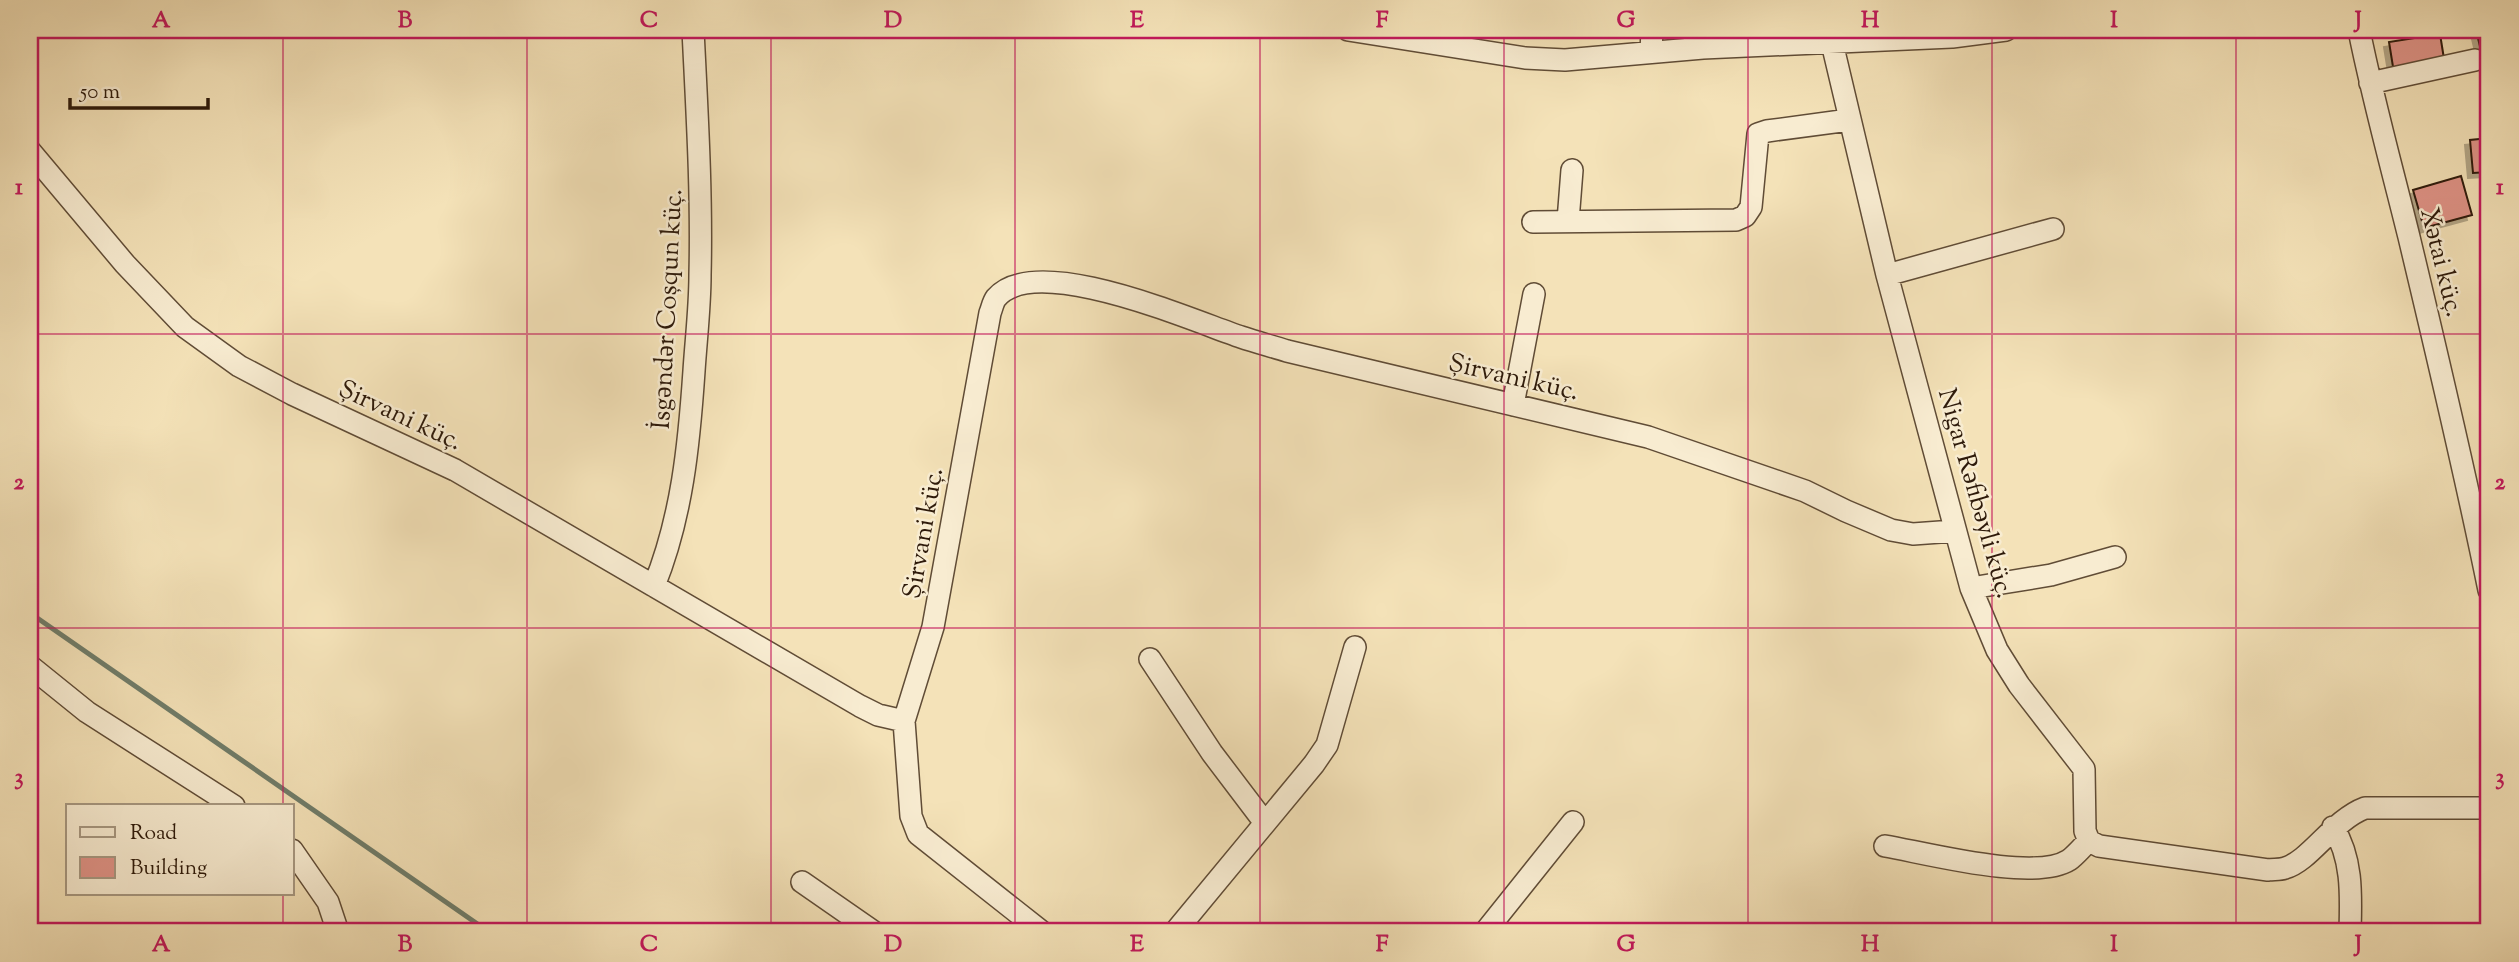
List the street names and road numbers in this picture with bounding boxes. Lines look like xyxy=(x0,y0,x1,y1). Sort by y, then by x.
street label: İsgəndər Coşqun küç. xyxy=(644,188,693,430)
street label: Xətai küç. xyxy=(2409,204,2472,321)
street label: Şirvani küç. xyxy=(1445,345,1582,411)
street label: Şirvani küç. xyxy=(332,371,468,461)
street label: Nigar Rəfibəyli küç. xyxy=(1927,384,2022,603)
street label: Şirvani küç. xyxy=(895,465,954,602)

